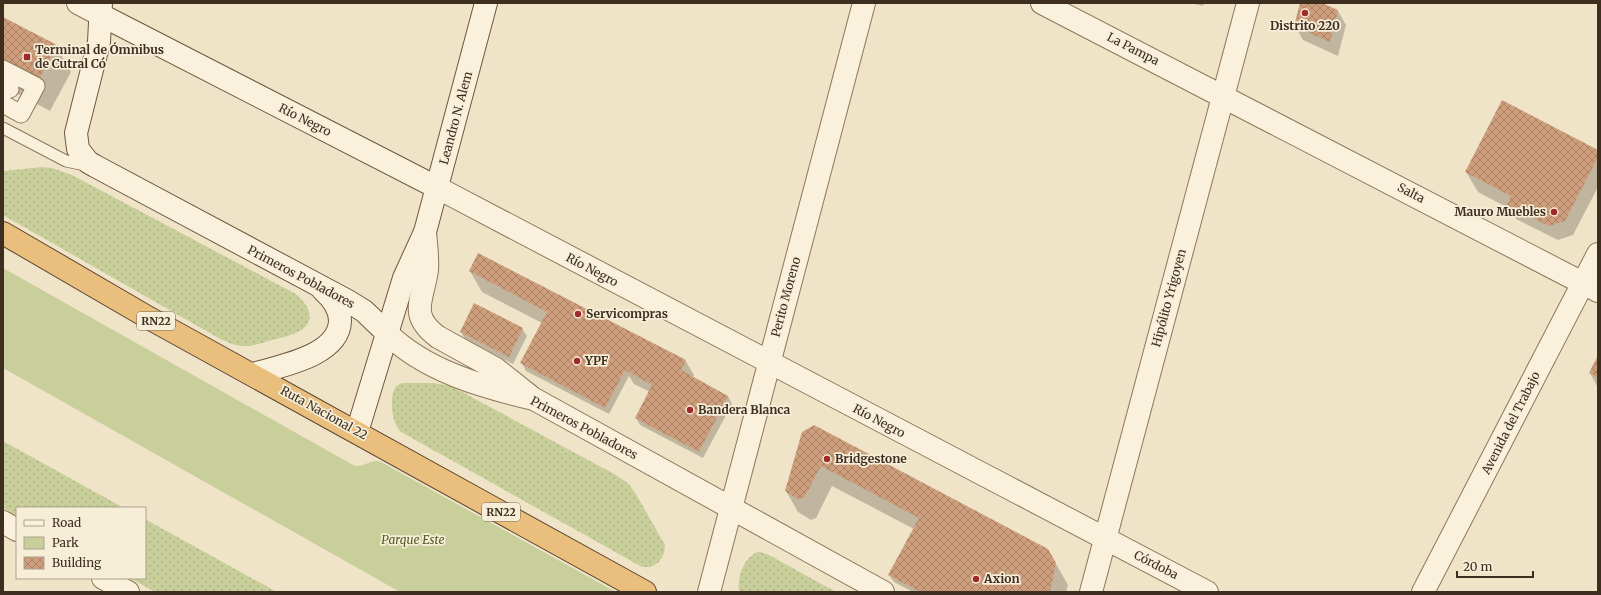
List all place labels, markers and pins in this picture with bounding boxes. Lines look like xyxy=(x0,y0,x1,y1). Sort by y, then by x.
marker: Distrito 220 xyxy=(1300,8,1310,18)
place label: Distrito 220 xyxy=(1270,18,1340,33)
place label: Terminal de Ómnibus de Cutral Có xyxy=(35,42,164,71)
marker: Terminal de Ómnibus de Cutral Có xyxy=(22,52,32,62)
place label: Mauro Muebles xyxy=(1454,204,1546,219)
marker: Mauro Muebles xyxy=(1549,207,1559,217)
place label: Servicompras xyxy=(586,306,668,321)
marker: Servicompras xyxy=(573,309,583,319)
place label: YPF xyxy=(584,353,609,368)
marker: YPF xyxy=(572,356,582,366)
place label: Bandera Blanca xyxy=(698,402,790,417)
marker: Bandera Blanca xyxy=(685,405,695,415)
place label: Bridgestone xyxy=(835,451,907,466)
marker: Bridgestone xyxy=(822,454,832,464)
place label: Axion xyxy=(983,571,1020,586)
marker: Axion xyxy=(971,574,981,584)

